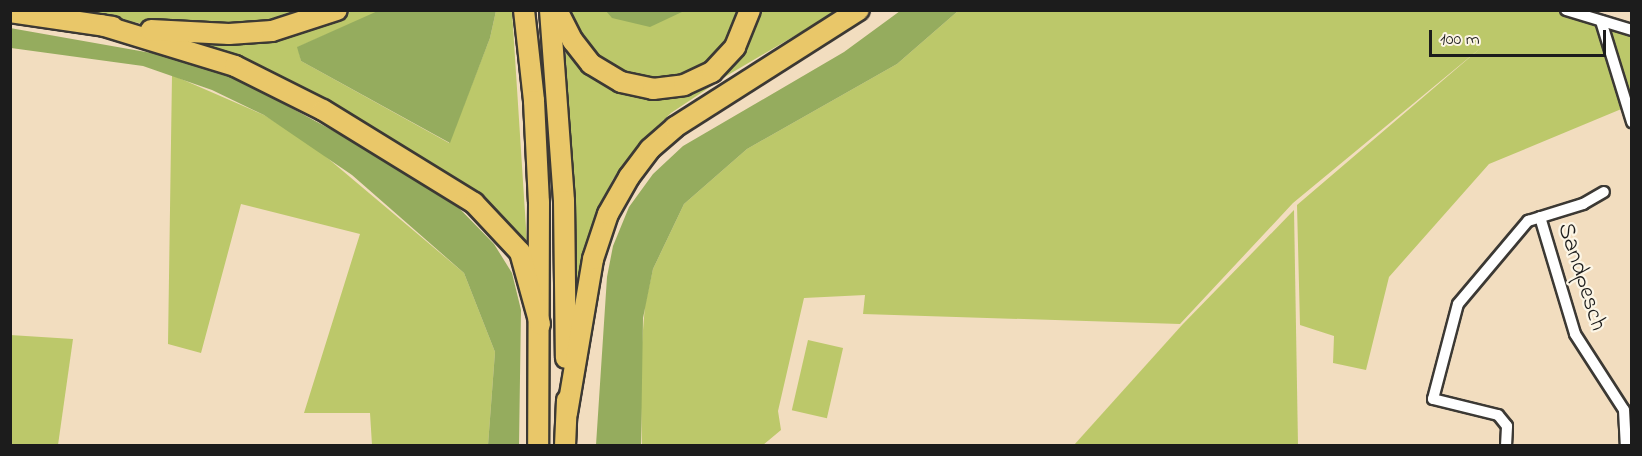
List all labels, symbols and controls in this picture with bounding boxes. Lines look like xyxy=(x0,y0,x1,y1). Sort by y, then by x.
scale bar xyxy=(1432,18,1609,56)
text: 100 m xyxy=(1440,27,1480,53)
street label: Sandpesch xyxy=(1550,219,1612,335)

